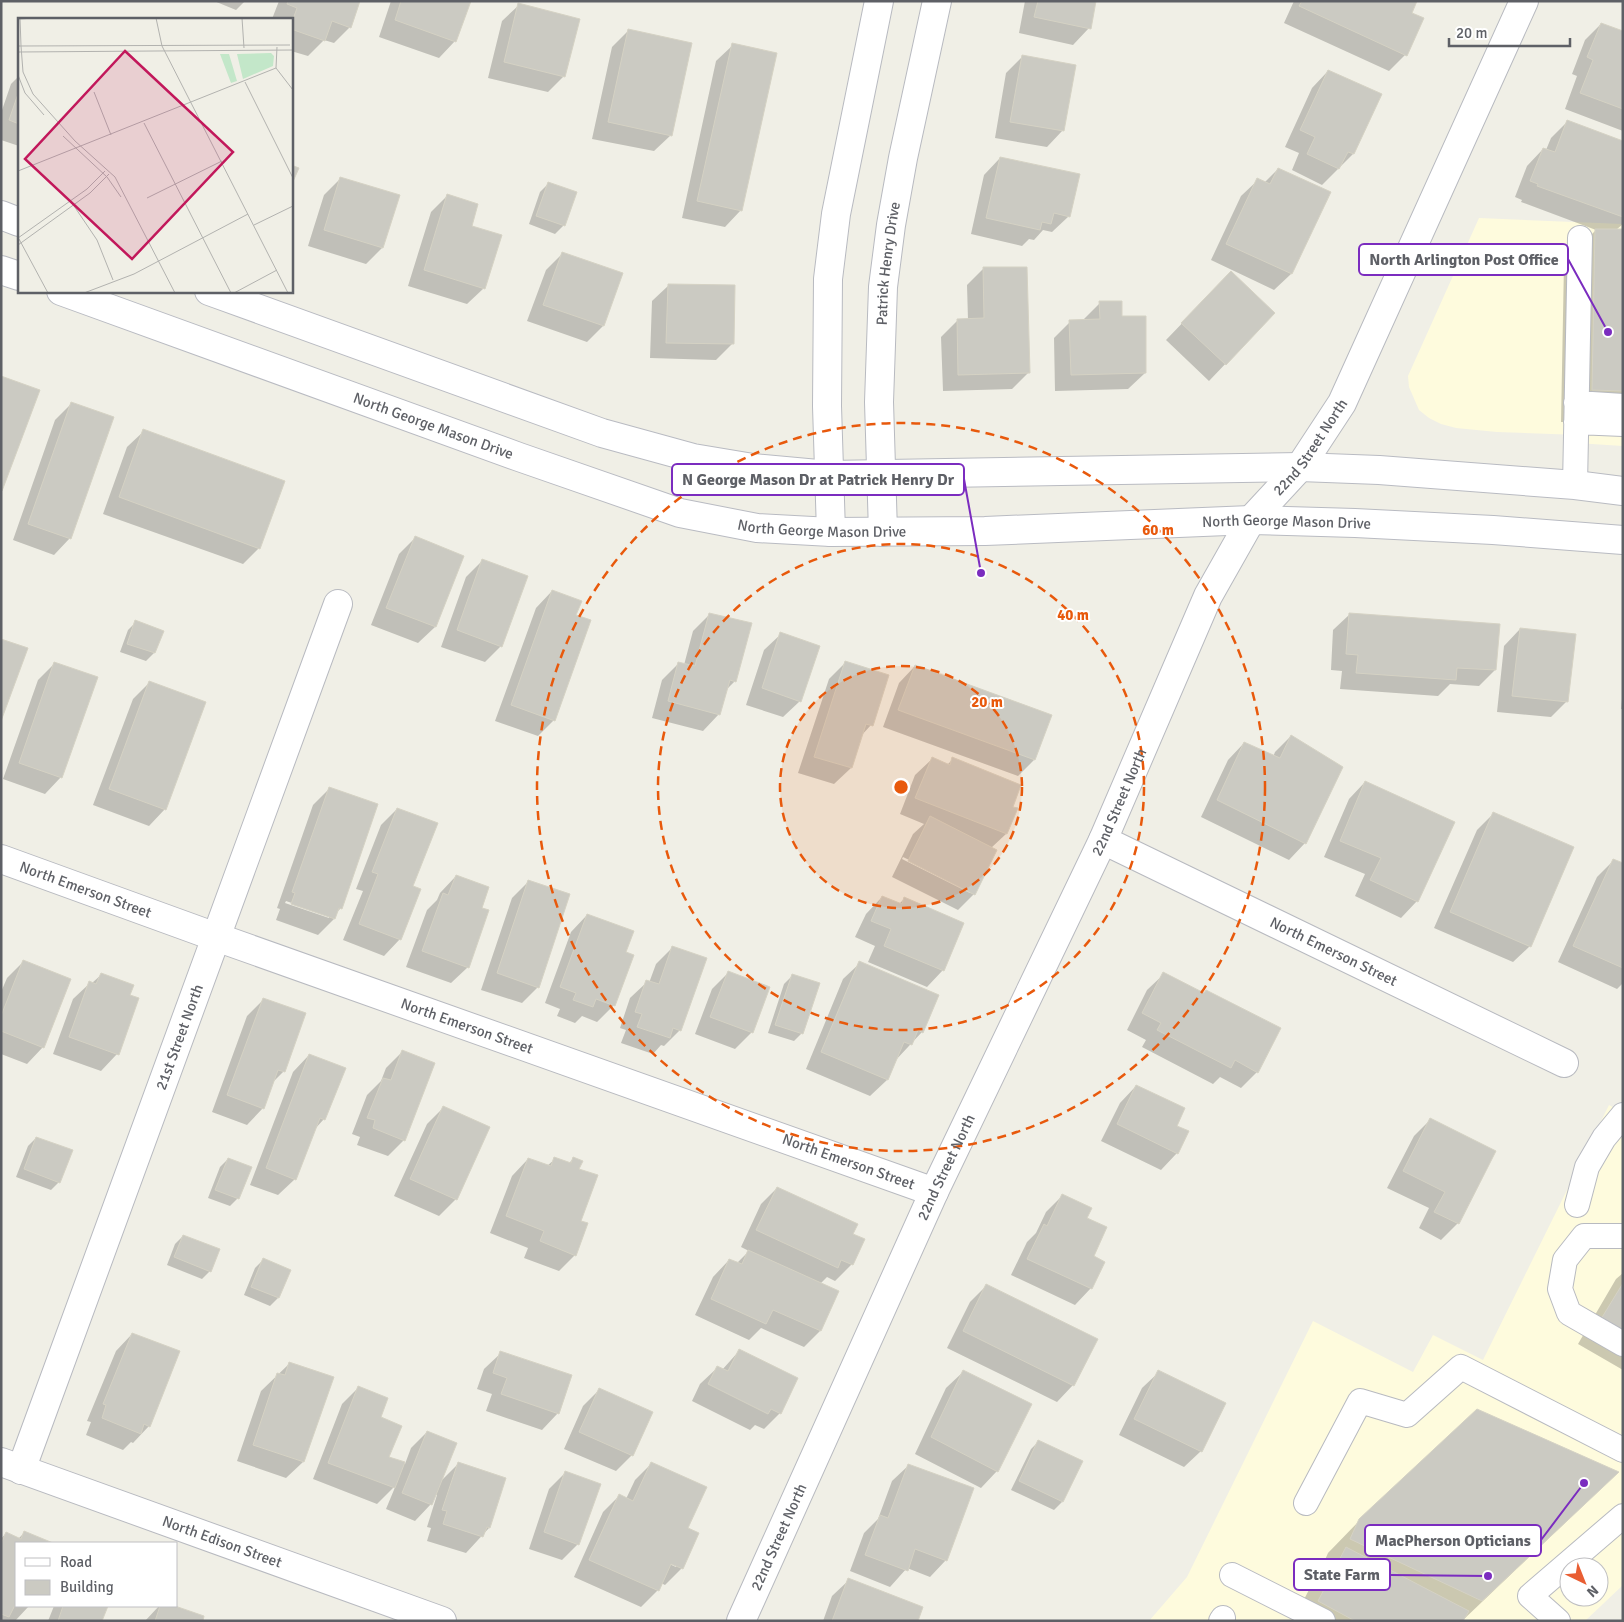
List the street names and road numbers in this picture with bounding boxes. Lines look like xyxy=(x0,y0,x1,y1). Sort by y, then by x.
street label: Patrick Henry Drive xyxy=(873,200,904,326)
street label: North George Mason Drive xyxy=(351,389,516,463)
street label: 22nd Street North xyxy=(1269,395,1351,499)
street label: North George Mason Drive xyxy=(1202,511,1371,533)
street label: North George Mason Drive xyxy=(736,515,906,541)
street label: 22nd Street North xyxy=(1088,746,1150,859)
street label: North Emerson Street xyxy=(17,858,154,922)
street label: North Emerson Street xyxy=(1267,913,1400,990)
street label: 21st Street North xyxy=(152,982,207,1092)
street label: North Emerson Street xyxy=(398,994,535,1058)
street label: 22nd Street North xyxy=(913,1111,979,1223)
street label: North Emerson Street xyxy=(780,1130,917,1193)
street label: 22nd Street North xyxy=(747,1481,811,1593)
street label: North Edison Street xyxy=(160,1512,284,1572)

